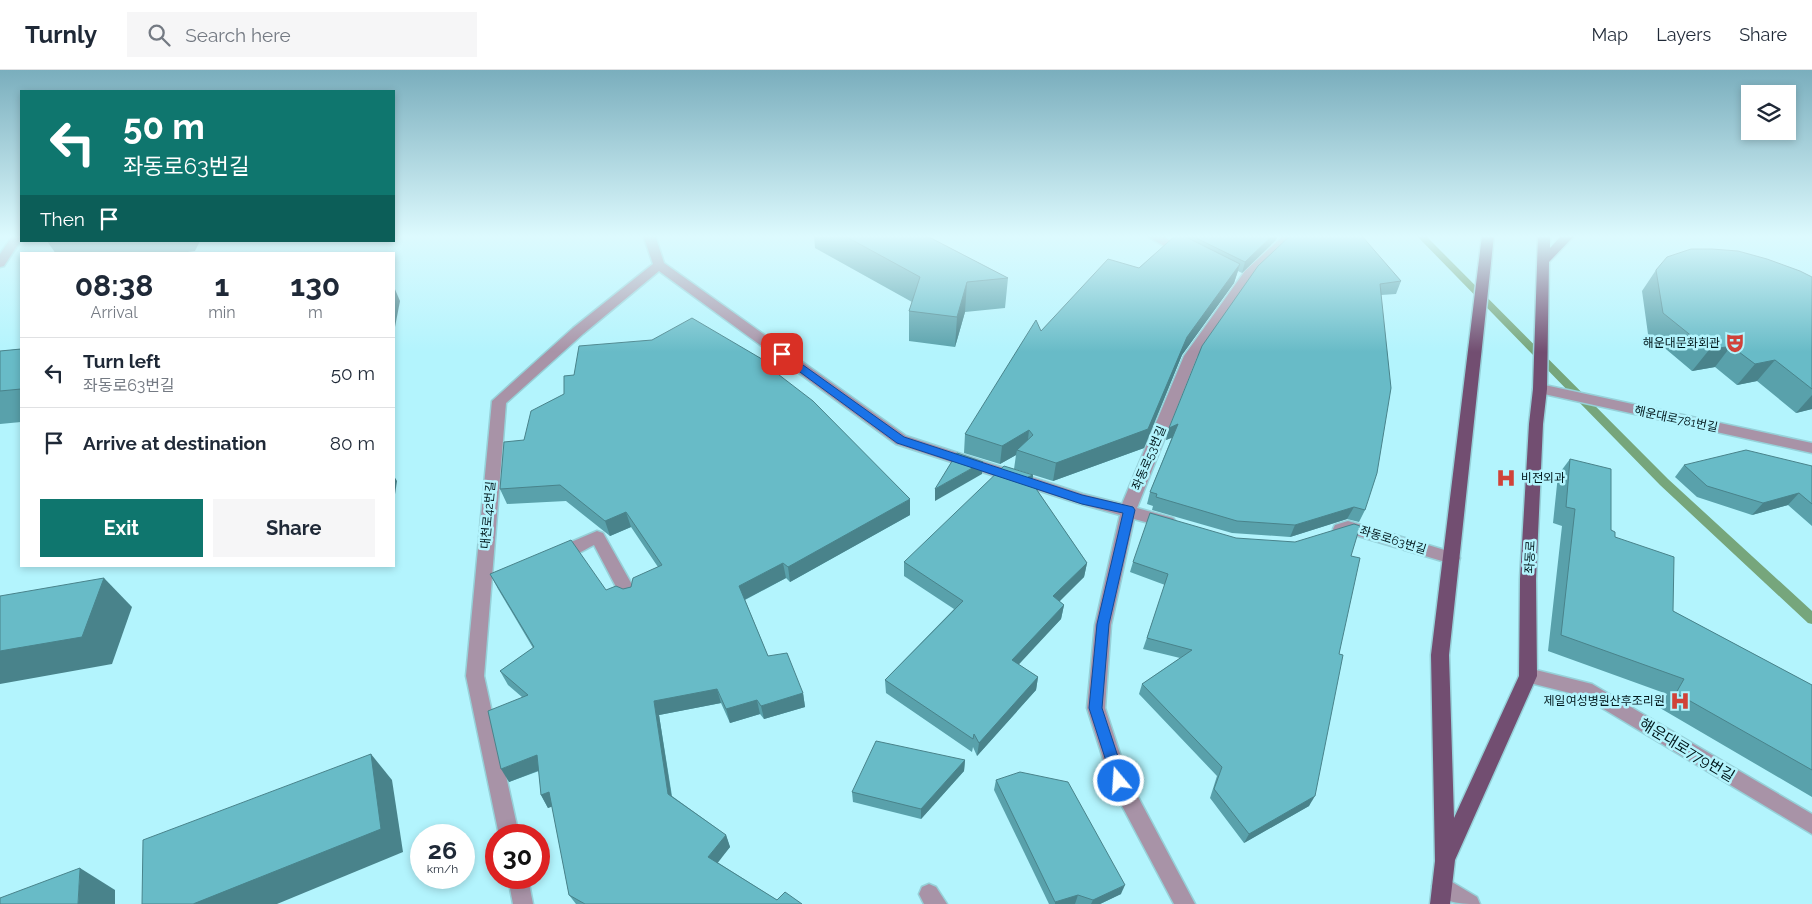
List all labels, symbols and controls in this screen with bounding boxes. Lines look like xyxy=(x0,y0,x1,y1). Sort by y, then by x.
search box xyxy=(127,12,477,57)
text: Turnly xyxy=(25,20,97,49)
icon: search xyxy=(145,21,173,49)
text: Search here xyxy=(185,24,291,46)
text: Map xyxy=(1592,24,1628,45)
text: Layers xyxy=(1656,24,1711,45)
text: Share xyxy=(1739,24,1787,45)
map controls xyxy=(1741,85,1796,140)
button: layers xyxy=(1741,85,1796,140)
text: 50 m xyxy=(123,106,205,147)
icon: left xyxy=(40,110,105,175)
text: 좌동로63번길 xyxy=(123,153,249,179)
icon: arrive xyxy=(95,205,123,233)
text: Then xyxy=(40,208,85,230)
text: 08:38 xyxy=(75,268,153,303)
text: 1 xyxy=(214,268,229,303)
text: 130 xyxy=(290,268,340,303)
text: Arrival xyxy=(91,303,138,322)
text: min xyxy=(208,303,236,322)
text: m xyxy=(308,303,323,322)
theatre icon: 해운대문화회관 xyxy=(1724,332,1746,354)
pin xyxy=(761,333,803,375)
place label: 해운대문화회관 xyxy=(1643,336,1720,350)
icon: arrive xyxy=(768,340,796,368)
text: Turn left xyxy=(83,350,160,372)
icon: left xyxy=(40,359,68,387)
text: 50 m xyxy=(331,362,375,384)
text: 좌동로63번길 xyxy=(83,376,175,395)
street label: 해운대로781번길 xyxy=(1633,403,1719,435)
street label: 좌동로53번길 xyxy=(1129,424,1169,492)
icon: arrive xyxy=(40,429,68,457)
text: Arrive at destination xyxy=(83,432,267,454)
text: 80 m xyxy=(330,432,375,454)
hospital icon: 비전외과 xyxy=(1495,467,1517,489)
place label: 비전외과 xyxy=(1521,471,1565,485)
street label: 대천로42번길 xyxy=(478,481,498,549)
button: Exit xyxy=(40,499,203,557)
button: Share xyxy=(213,499,375,557)
street label: 좌동로63번길 xyxy=(1358,523,1428,557)
street label: 좌동로 xyxy=(1522,540,1538,574)
hospital icon: 제일여성병원산후조리원 xyxy=(1669,690,1691,712)
place label: 제일여성병원산후조리원 xyxy=(1544,694,1665,708)
street label: 해운대로779번길 xyxy=(1636,715,1738,785)
position arrow xyxy=(1092,754,1144,806)
speed limit sign: 30 xyxy=(485,824,550,889)
text: 26 xyxy=(428,835,457,865)
text: km/h xyxy=(427,862,458,876)

